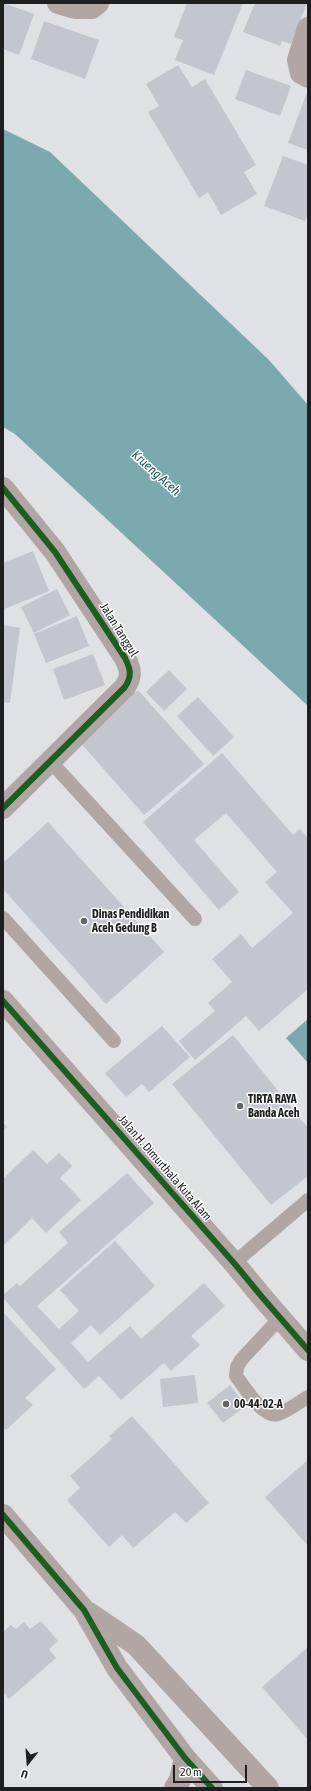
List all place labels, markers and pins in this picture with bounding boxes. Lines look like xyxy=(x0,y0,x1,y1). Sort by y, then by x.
place label: Dinas Pendidikan Aceh Gedung B xyxy=(92,907,169,935)
marker: Dinas Pendidikan Aceh Gedung B xyxy=(79,916,89,926)
place label: TIRTA RAYA Banda Aceh xyxy=(248,1092,300,1120)
marker: TIRTA RAYA Banda Aceh xyxy=(235,1101,245,1111)
place label: 00-44-02-A xyxy=(234,1397,283,1411)
marker: 00-44-02-A xyxy=(221,1399,231,1409)

